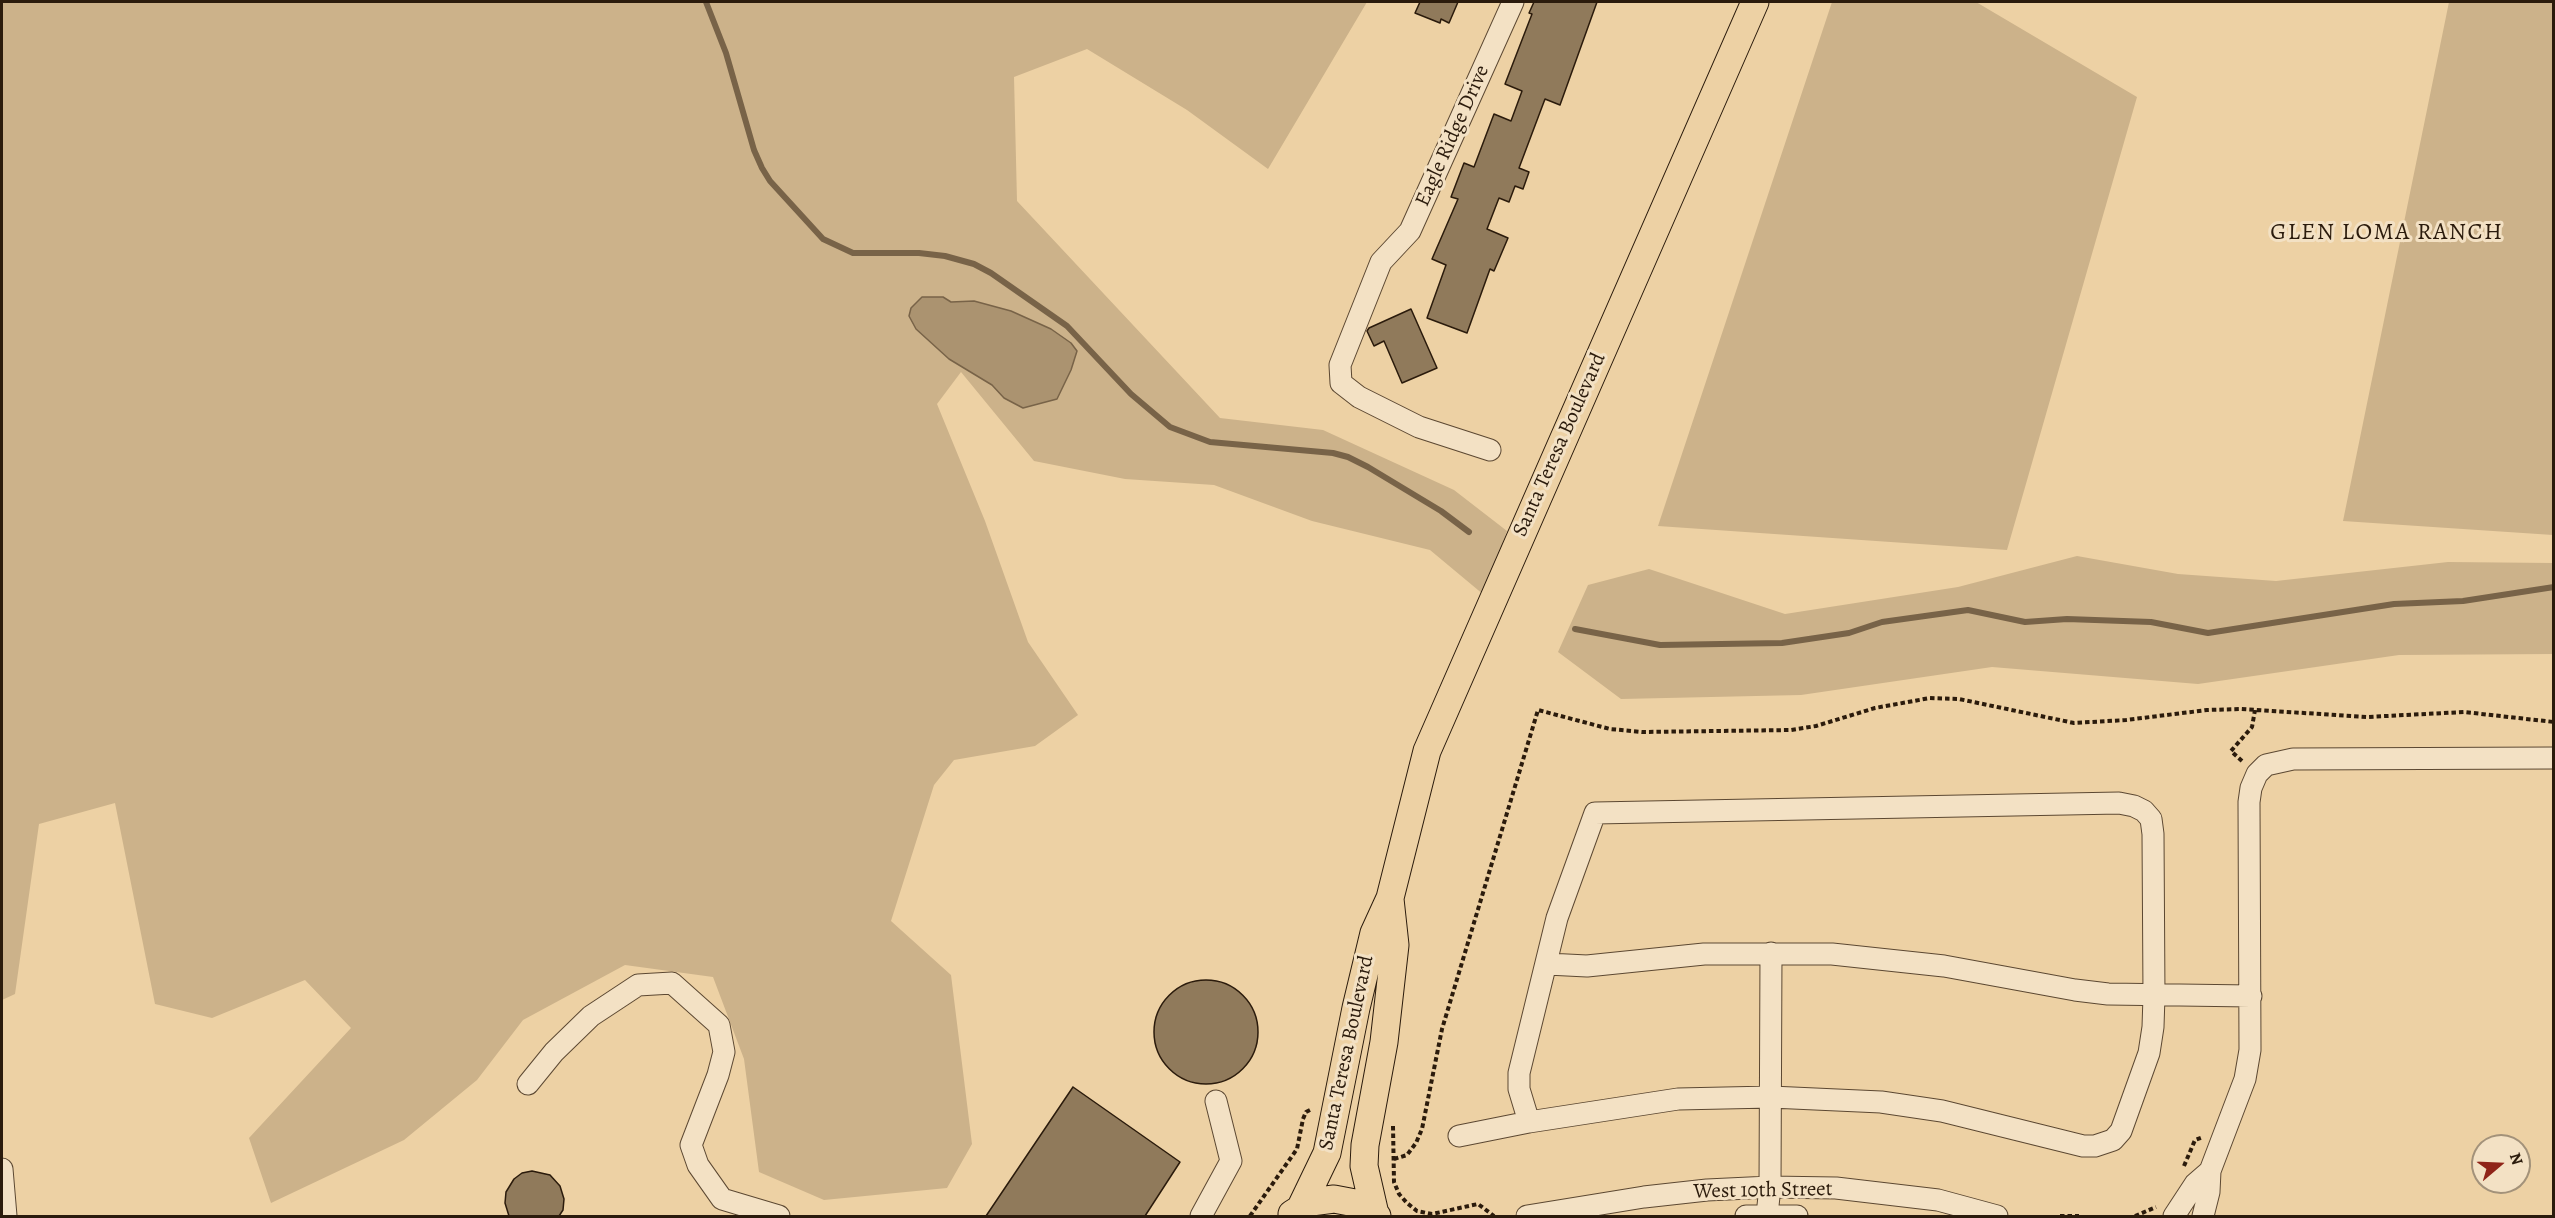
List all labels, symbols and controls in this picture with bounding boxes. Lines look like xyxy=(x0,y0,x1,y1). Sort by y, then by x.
street label: Eagle Ridge Drive xyxy=(1411,61,1495,211)
district label: GLEN LOMA RANCH xyxy=(2270,219,2504,247)
street label: Santa Teresa Boulevard xyxy=(1508,349,1612,541)
street label: Santa Teresa Boulevard xyxy=(1314,953,1380,1153)
north arrow xyxy=(2471,1134,2531,1194)
text: N xyxy=(2504,1150,2528,1168)
street label: West 10th Street xyxy=(1693,1177,1833,1205)

